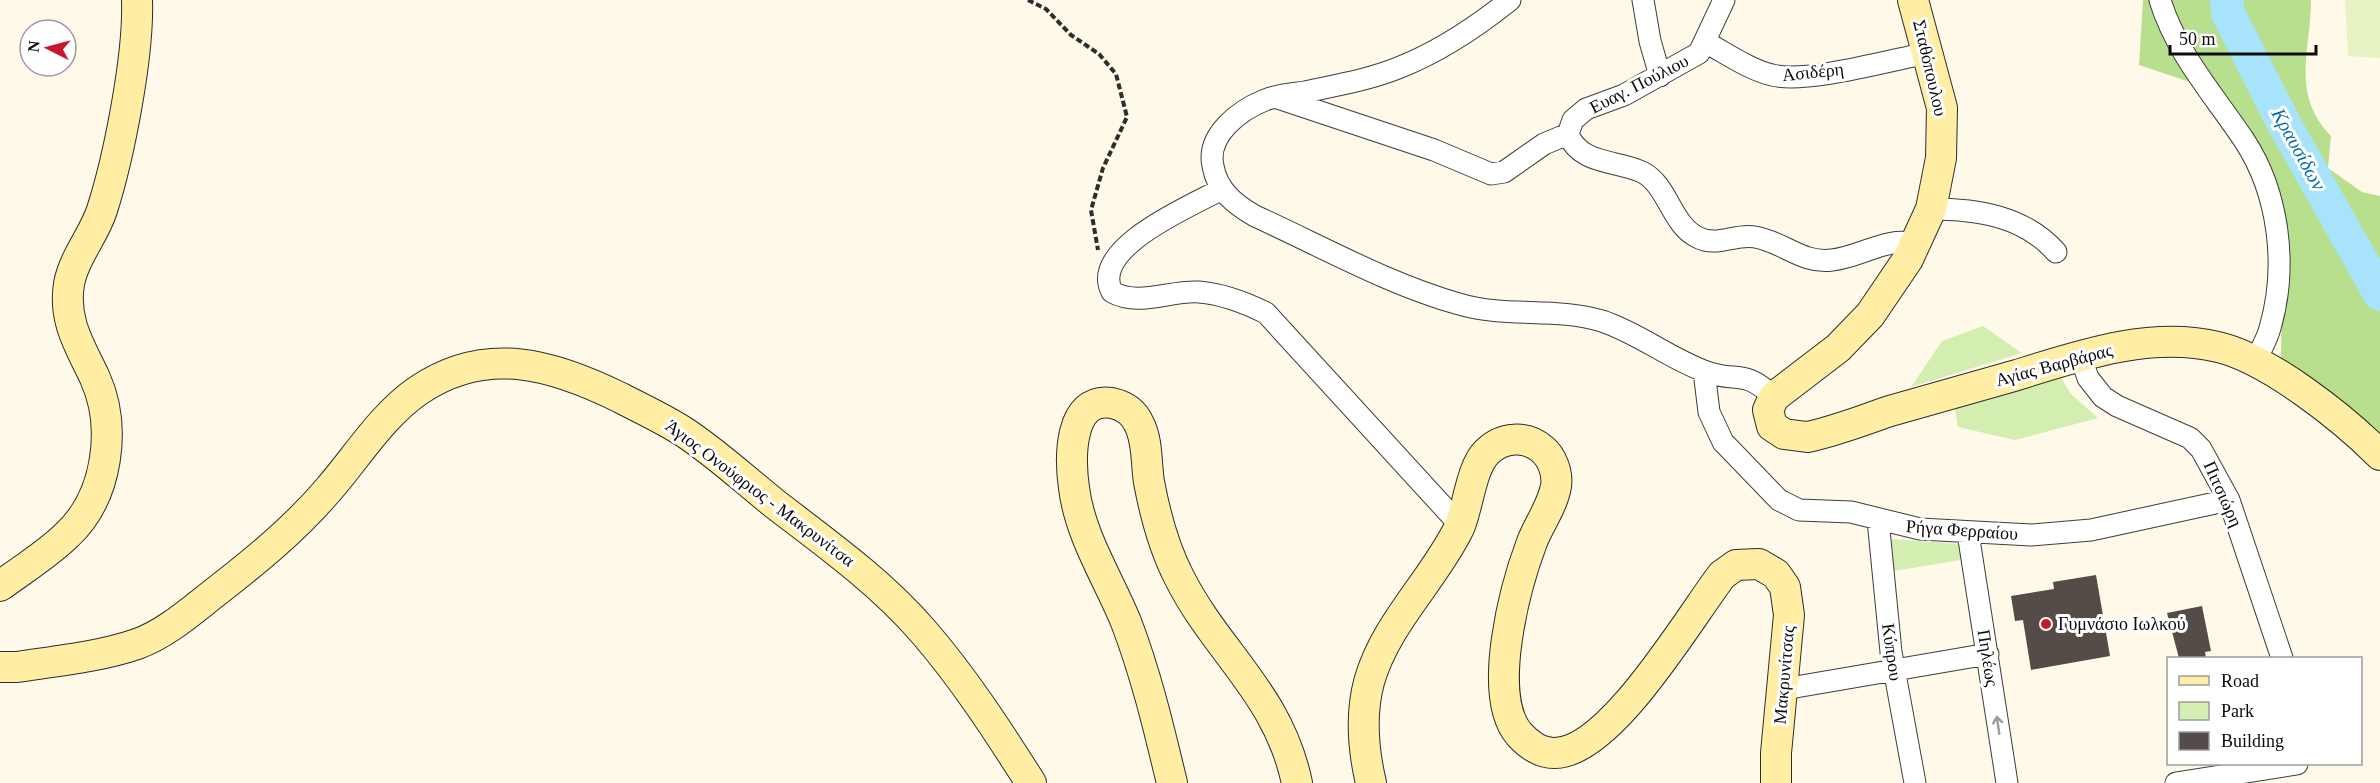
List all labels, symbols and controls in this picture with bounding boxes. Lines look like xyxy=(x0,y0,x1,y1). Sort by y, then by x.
north arrow xyxy=(18,18,78,78)
street label: Σταθόπουλου xyxy=(1909,18,1951,118)
scale bar xyxy=(2170,18,2316,56)
text: 50 m xyxy=(2179,29,2216,49)
text: N xyxy=(25,39,43,53)
street label: Ευαγ. Πούλιου xyxy=(1586,50,1692,118)
street label: Ασιδέρη xyxy=(1781,59,1845,85)
water label: Κραυσίδων xyxy=(2266,103,2331,194)
street label: Αγίας Βαρβάρας xyxy=(1993,340,2115,390)
street label: Άγιος Ονούφριος - Μακρυνίτσα xyxy=(662,415,859,571)
street label: Πιτσιώρη xyxy=(2200,458,2246,530)
street label: Ρήγα Φερραίου xyxy=(1905,516,2019,544)
place label: Γυμνάσιο Ιωλκού xyxy=(2058,614,2186,634)
marker: Γυμνάσιο Ιωλκού xyxy=(2039,617,2053,631)
street label: Κύπρου xyxy=(1878,622,1906,682)
street label: Μακρυνίτσας xyxy=(1770,625,1798,725)
street label: Πηλέως xyxy=(1974,628,2002,688)
legend xyxy=(2167,657,2362,765)
text: Road xyxy=(2221,671,2259,691)
text: Park xyxy=(2221,701,2254,721)
one-way arrow xyxy=(1993,716,2004,736)
text: Building xyxy=(2221,731,2284,751)

